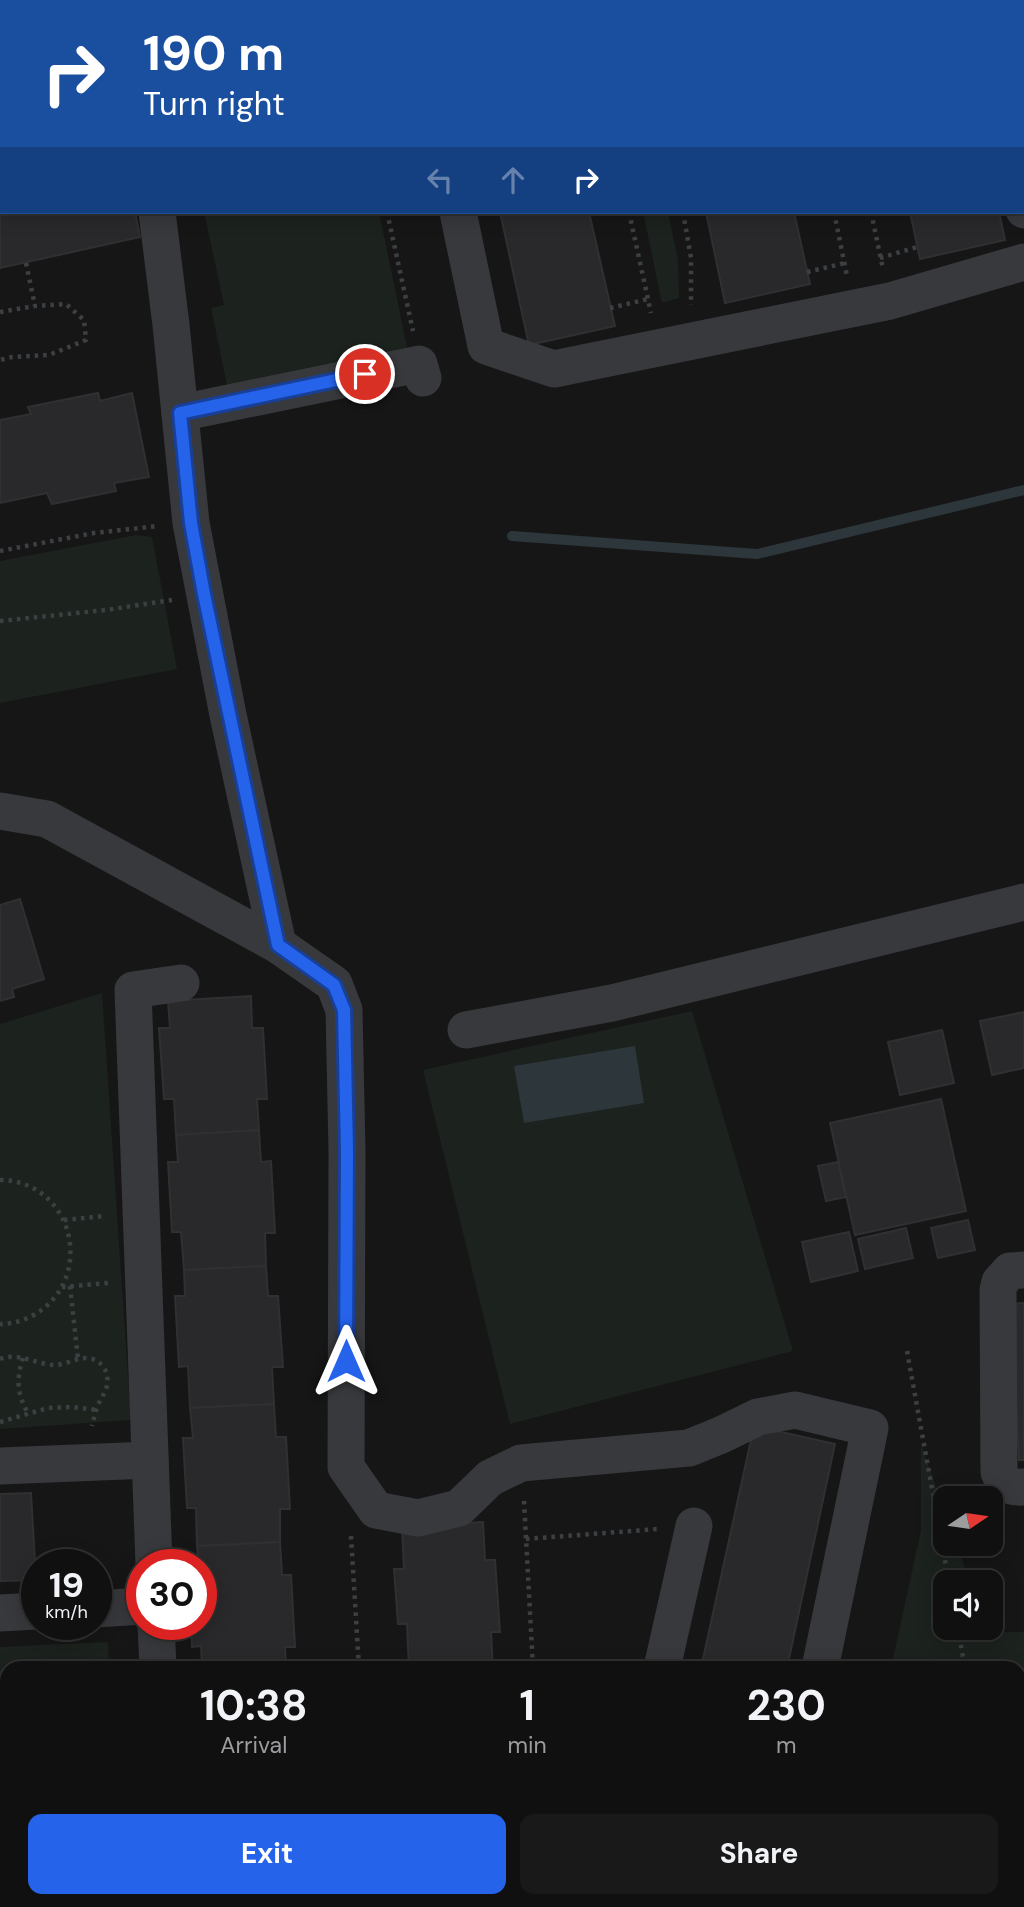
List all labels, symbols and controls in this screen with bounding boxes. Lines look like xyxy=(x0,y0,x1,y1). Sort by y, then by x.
text: 190 m xyxy=(143,21,284,85)
icon: right xyxy=(28,28,119,119)
text: Turn right xyxy=(143,83,285,125)
icon: left xyxy=(421,161,459,199)
icon: ahead xyxy=(494,161,532,199)
icon: right xyxy=(567,161,605,199)
pin xyxy=(335,344,395,404)
icon: arrive xyxy=(346,355,384,393)
position arrow xyxy=(309,1324,383,1398)
north arrow xyxy=(933,1486,1003,1556)
map controls xyxy=(933,1486,1003,1640)
speed limit sign: 30 xyxy=(126,1549,217,1640)
text: 19 xyxy=(49,1562,84,1608)
button: sound xyxy=(933,1570,1003,1640)
text: km/h xyxy=(45,1600,88,1624)
text: 10:38 xyxy=(200,1678,307,1733)
text: 1 xyxy=(519,1678,535,1733)
text: 230 xyxy=(747,1678,826,1733)
text: Arrival xyxy=(220,1730,287,1760)
text: min xyxy=(508,1730,547,1760)
text: m xyxy=(776,1730,797,1760)
button: Exit xyxy=(28,1814,506,1894)
button: Share xyxy=(520,1814,998,1894)

